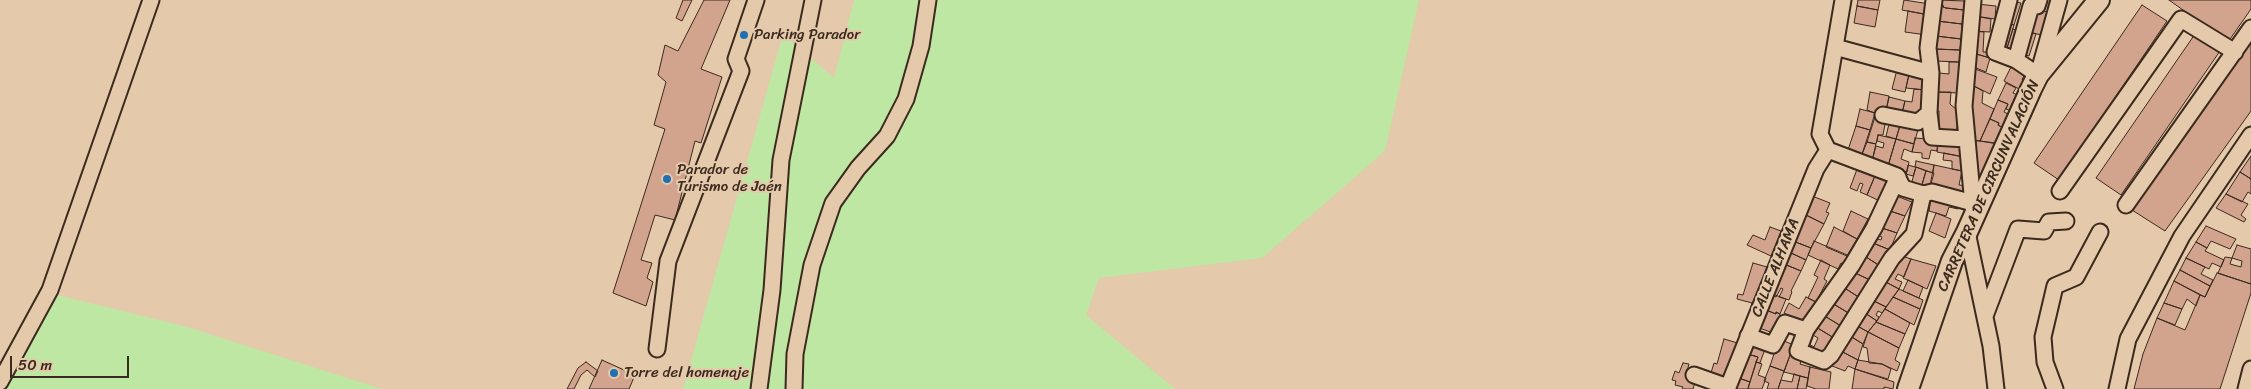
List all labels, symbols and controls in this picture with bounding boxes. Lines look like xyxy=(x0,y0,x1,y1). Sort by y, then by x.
place label: Parking Parador xyxy=(754,26,860,44)
marker: Parking Parador xyxy=(738,29,750,41)
street label: CARRETERA DE CIRCUNVALACIÓN xyxy=(1934,77,2044,295)
place label: Parador de Turismo de Jaén xyxy=(677,161,782,196)
marker: Parador de Turismo de Jaén xyxy=(661,173,673,185)
street label: CALLE ALHAMA xyxy=(1748,216,1804,320)
scale bar xyxy=(12,346,131,378)
text: 50 m xyxy=(18,352,52,378)
place label: Torre del homenaje xyxy=(624,364,749,382)
marker: Torre del homenaje xyxy=(608,367,620,379)

